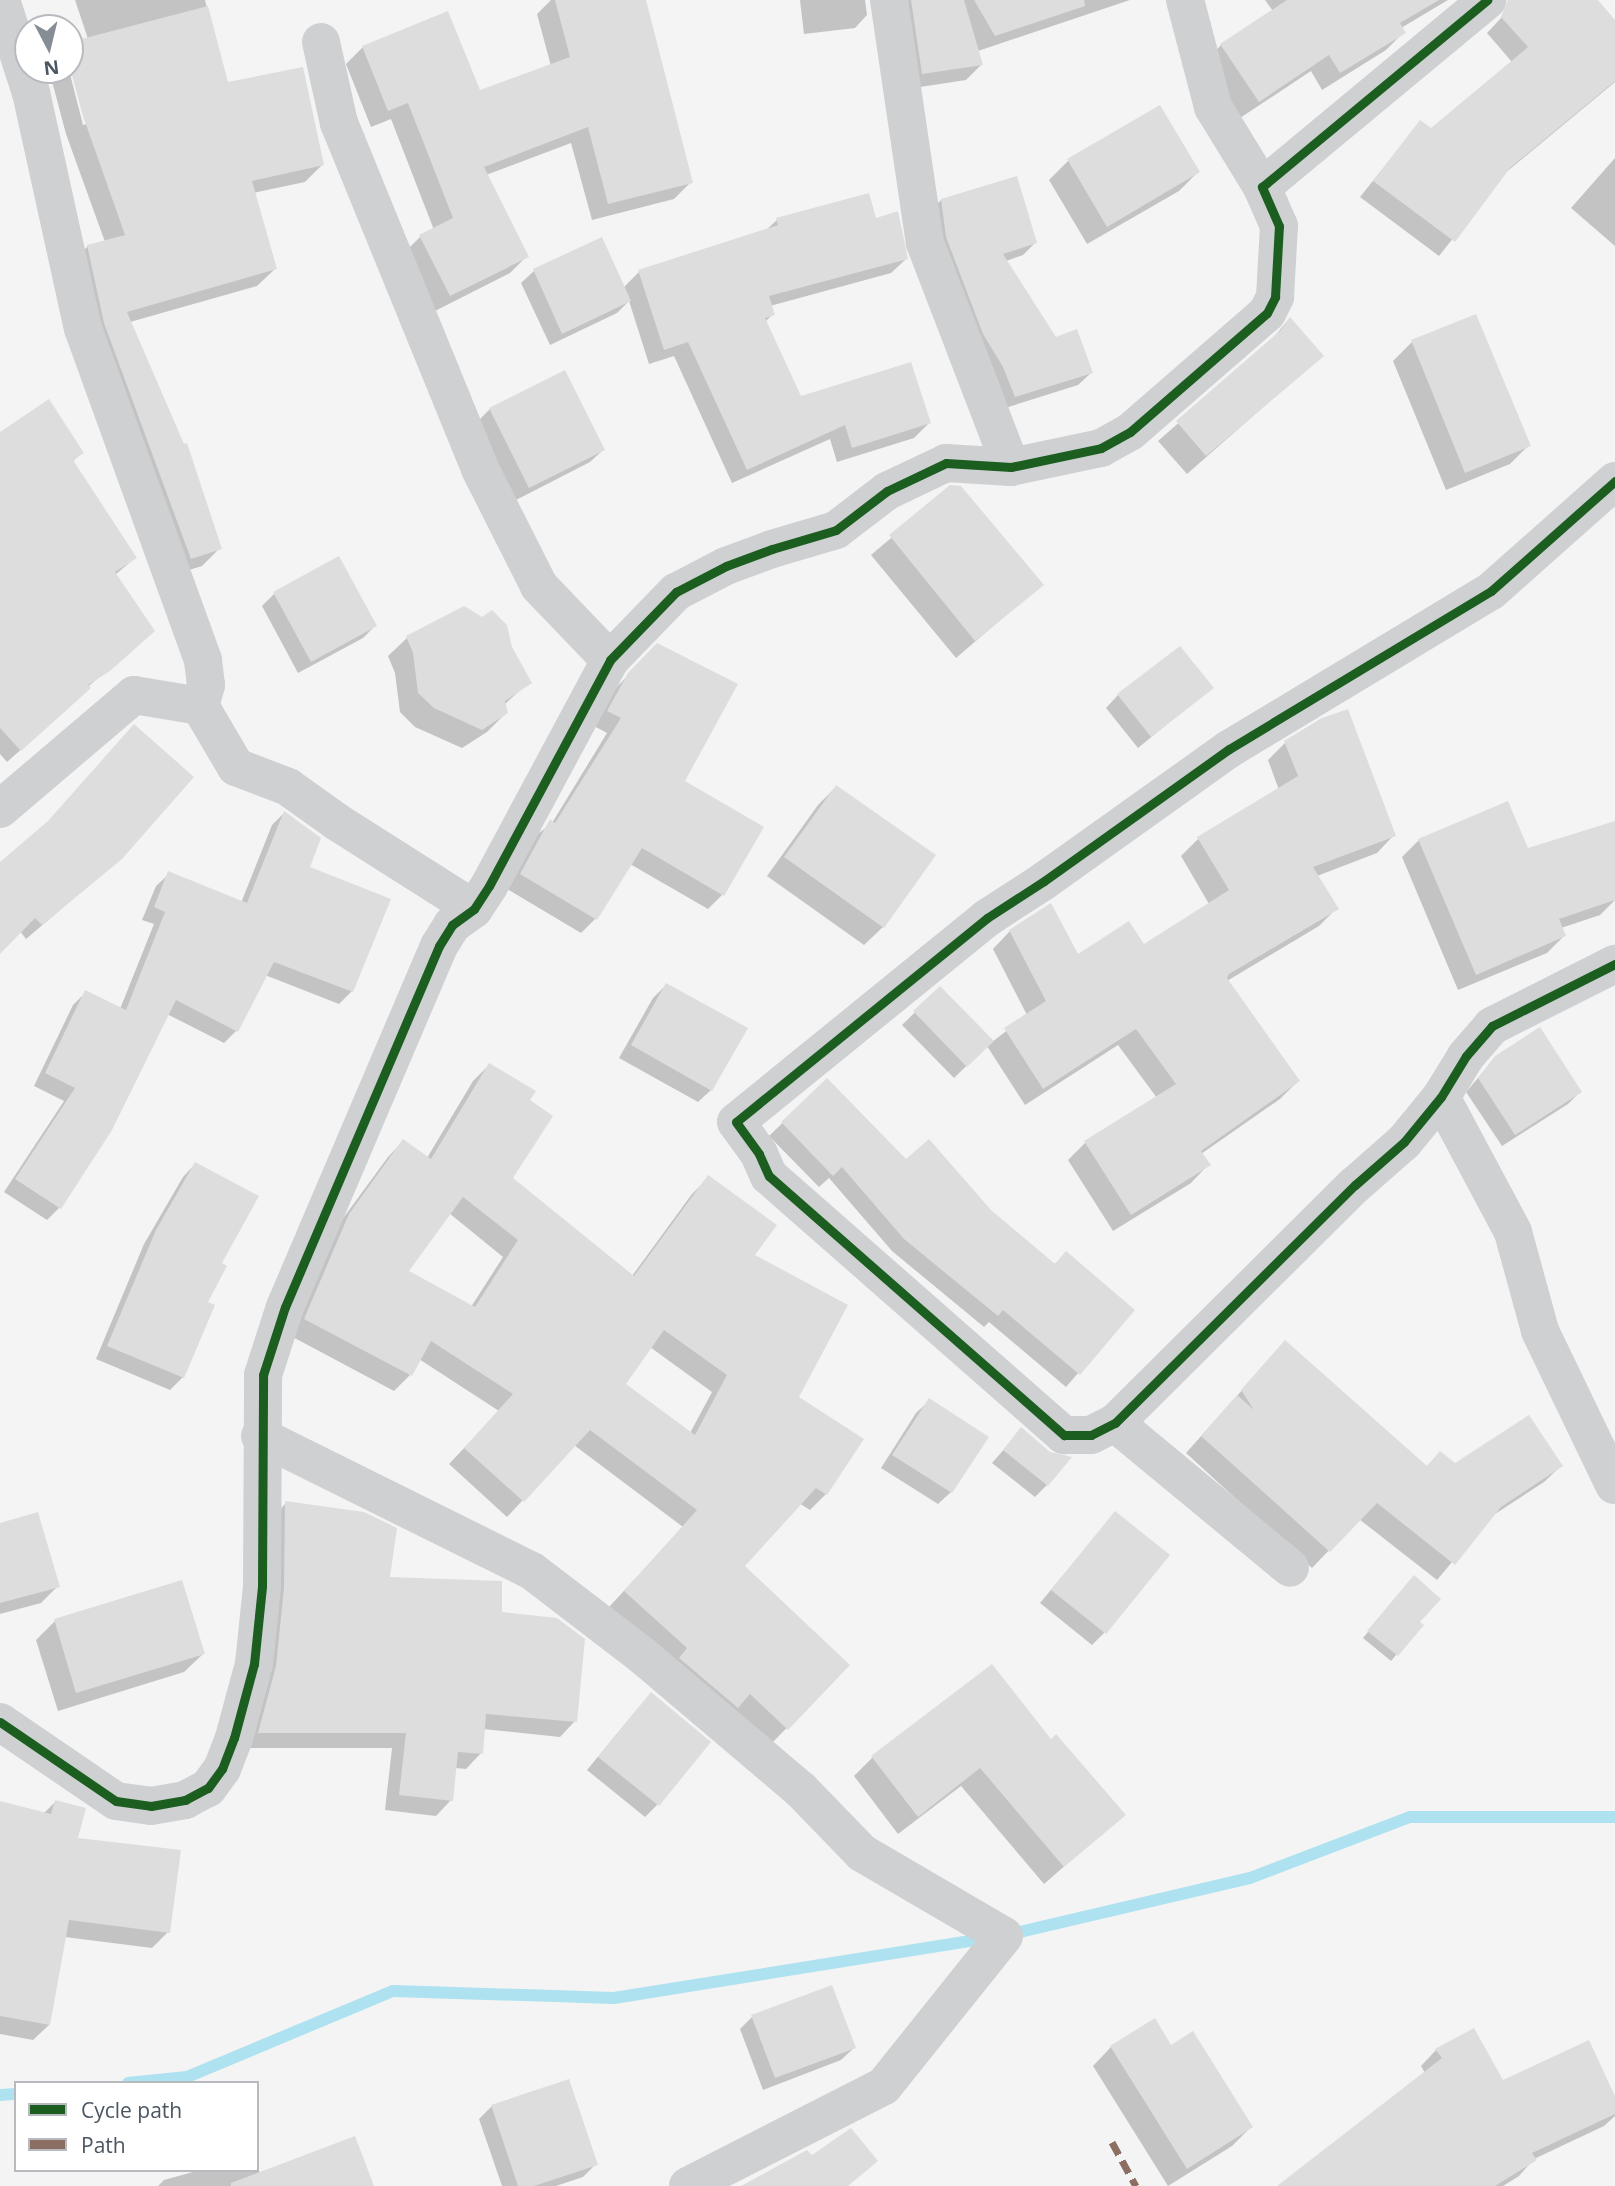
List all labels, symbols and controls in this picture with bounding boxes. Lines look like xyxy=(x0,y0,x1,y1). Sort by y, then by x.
north arrow xyxy=(14,14,84,84)
text: N xyxy=(42,54,61,82)
legend xyxy=(14,2081,259,2172)
text: Cycle path xyxy=(81,2096,182,2124)
text: Path xyxy=(81,2131,126,2159)

